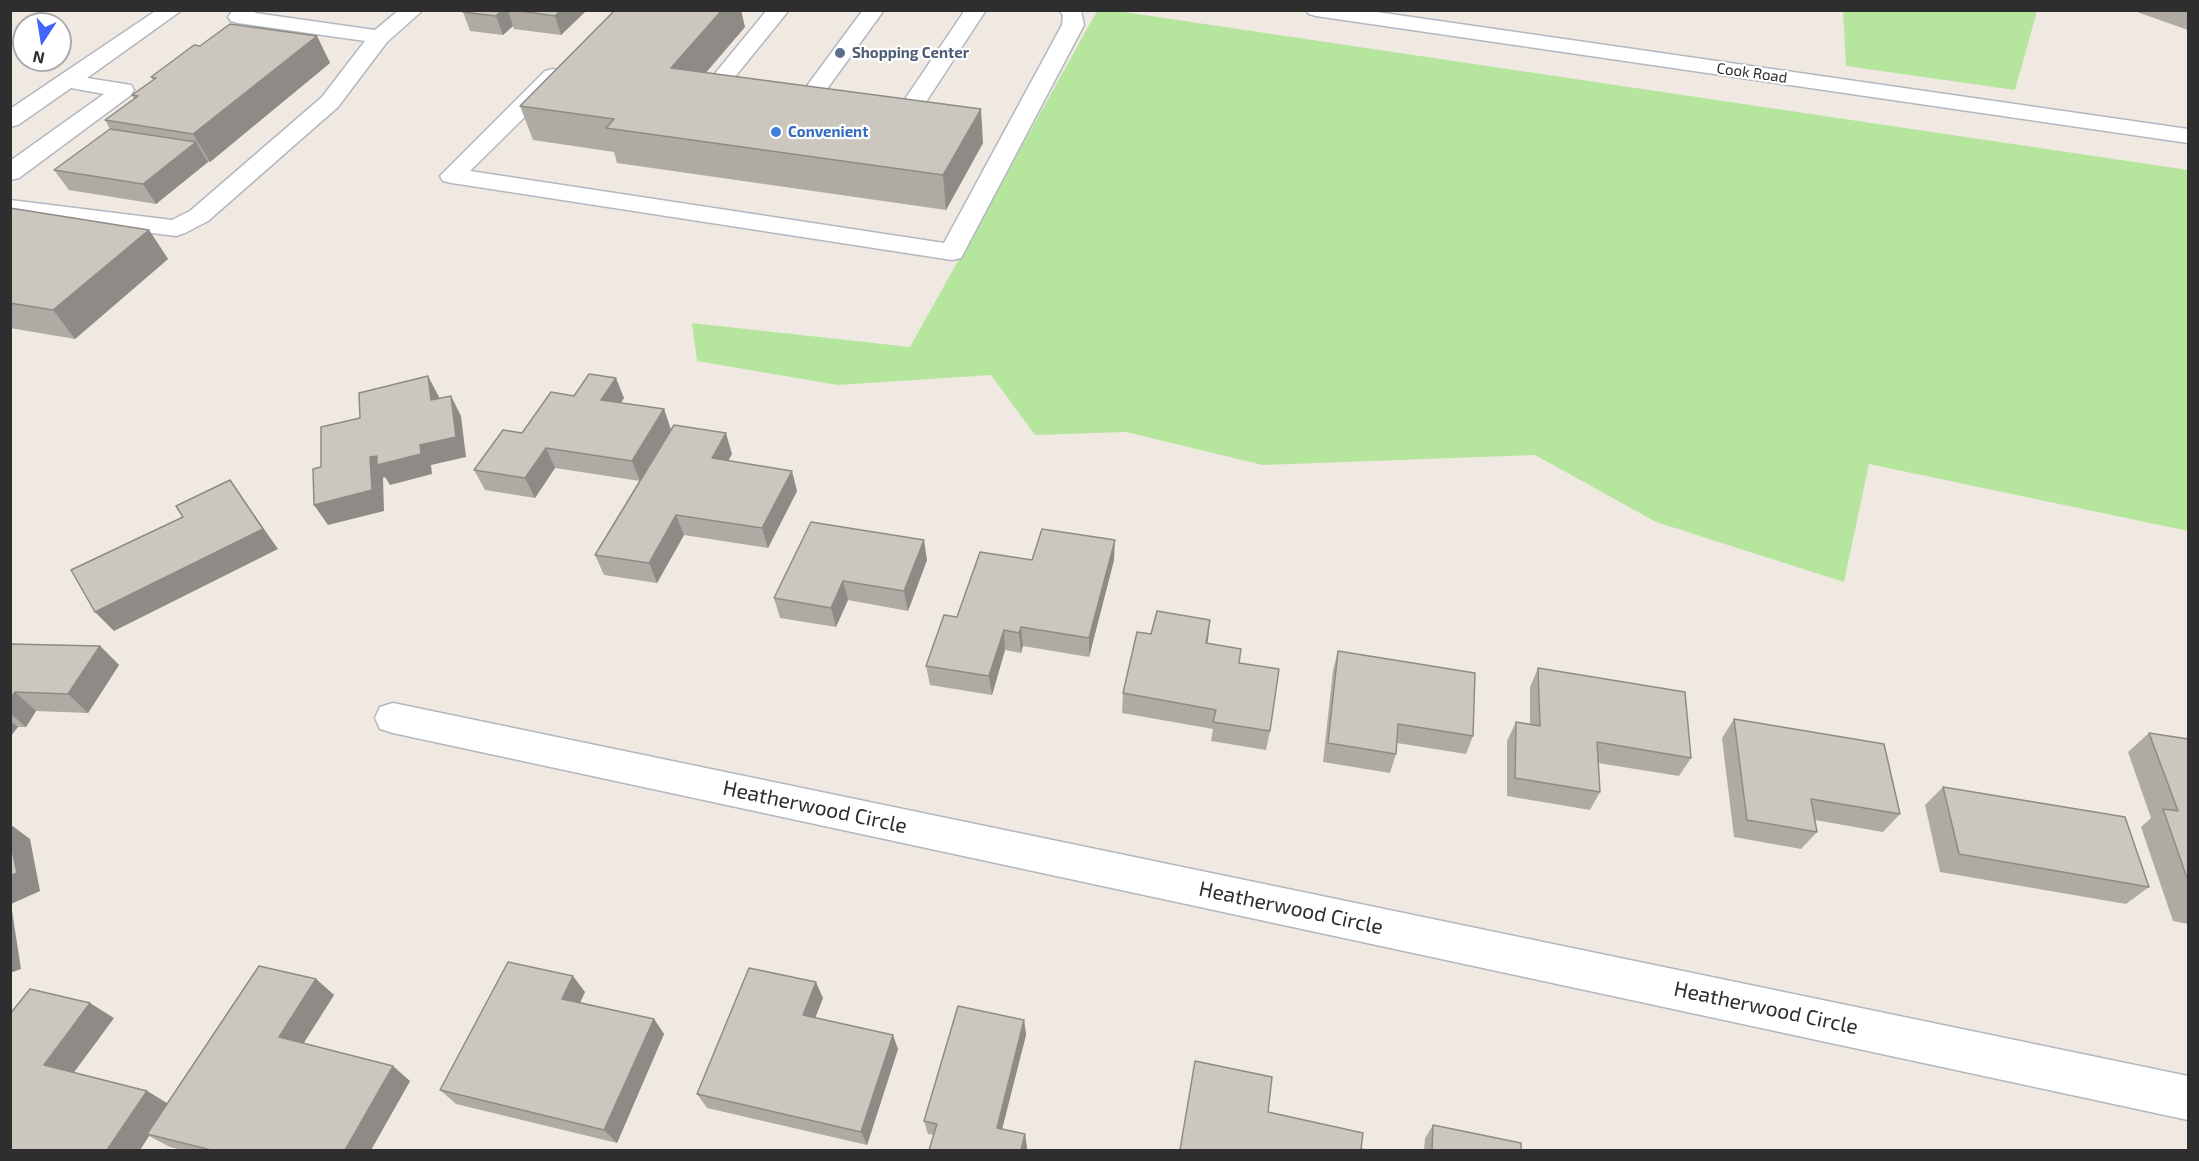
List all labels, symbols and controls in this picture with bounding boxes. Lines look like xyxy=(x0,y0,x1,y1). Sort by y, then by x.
north arrow xyxy=(12,12,72,72)
place label: Shopping Center xyxy=(852,44,969,62)
marker: Shopping Center xyxy=(833,46,847,60)
text: N xyxy=(31,48,46,69)
street label: Cook Road xyxy=(1716,59,1788,87)
place label: Convenient xyxy=(788,123,868,141)
marker: Convenient xyxy=(769,125,783,139)
street label: Heatherwood Circle xyxy=(721,775,909,839)
street label: Heatherwood Circle xyxy=(1197,876,1385,940)
street label: Heatherwood Circle xyxy=(1672,976,1860,1040)

